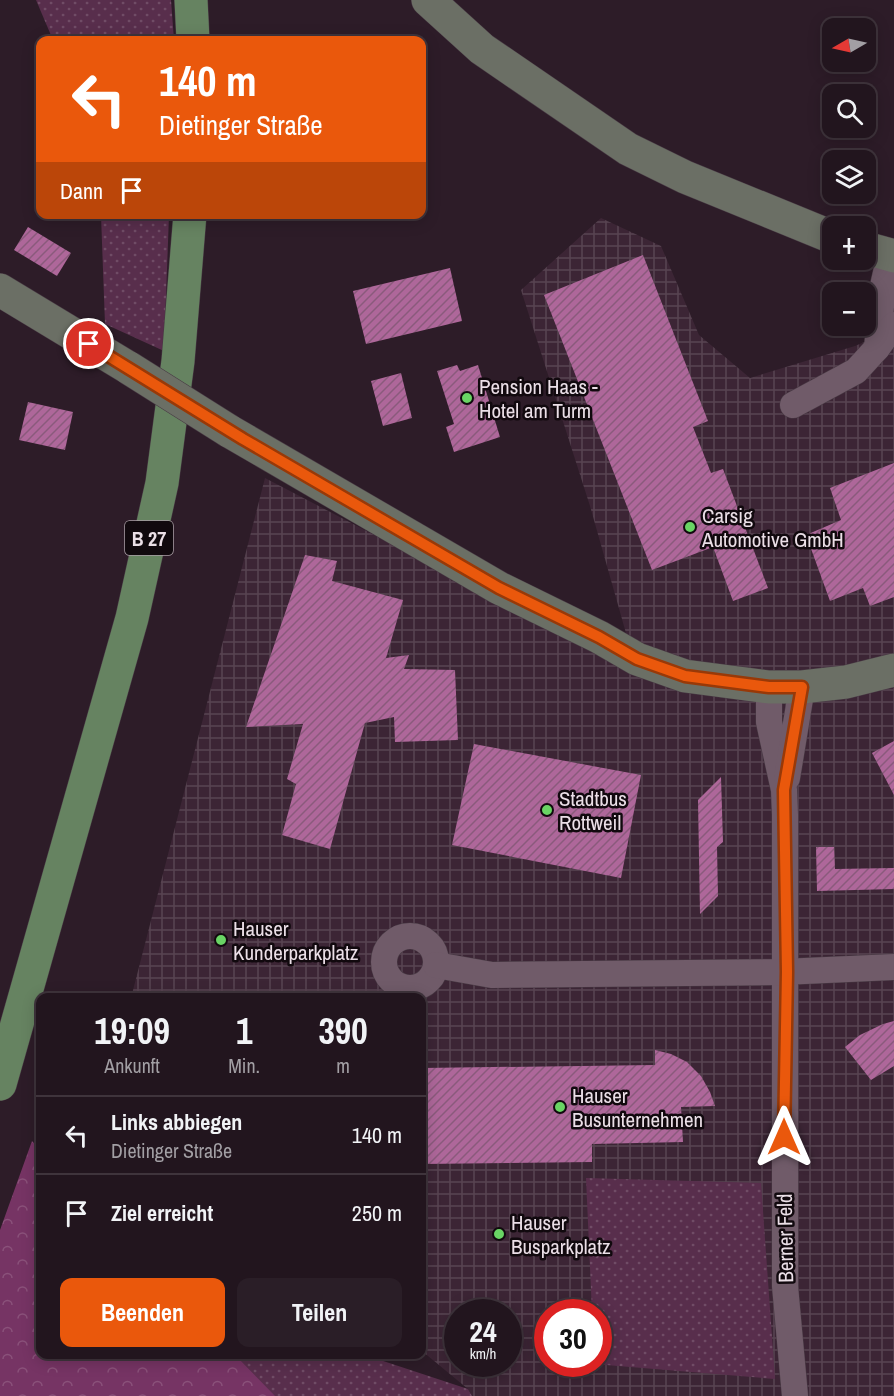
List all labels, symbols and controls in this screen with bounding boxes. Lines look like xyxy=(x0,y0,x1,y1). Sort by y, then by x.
north arrow xyxy=(822,18,876,72)
map controls xyxy=(822,18,876,336)
text: 140 m xyxy=(159,53,257,109)
icon: left xyxy=(60,60,138,138)
button: search xyxy=(822,84,876,138)
text: Dietinger Straße xyxy=(159,107,323,143)
button: layers xyxy=(822,150,876,204)
icon: arrive xyxy=(115,174,148,207)
text: Dann xyxy=(60,176,103,206)
button: + xyxy=(822,216,876,270)
button: − xyxy=(822,282,876,336)
pin xyxy=(63,318,114,369)
icon: arrive xyxy=(72,327,105,360)
place label: Pension Haas - Hotel am Turm xyxy=(479,372,598,425)
marker: Pension Haas - Hotel am Turm xyxy=(460,391,474,405)
place label: Carsig Automotive GmbH xyxy=(701,501,844,554)
marker: Carsig Automotive GmbH xyxy=(683,520,697,534)
road number: B 27 xyxy=(125,521,173,555)
place label: Stadtbus Rottweil xyxy=(559,784,627,837)
marker: Stadtbus Rottweil xyxy=(540,803,554,817)
place label: Hauser Kunderparkplatz xyxy=(233,914,359,967)
marker: Hauser Kunderparkplatz xyxy=(214,933,228,947)
text: 19:09 xyxy=(94,1007,170,1055)
text: 1 xyxy=(236,1007,252,1055)
text: 390 xyxy=(318,1007,368,1055)
text: Ankunft xyxy=(104,1052,160,1079)
text: Min. xyxy=(228,1052,260,1079)
text: m xyxy=(336,1052,350,1079)
place label: Hauser Busunternehmen xyxy=(572,1081,703,1134)
marker: Hauser Busunternehmen xyxy=(553,1100,567,1114)
position arrow xyxy=(752,1105,816,1169)
text: Links abbiegen xyxy=(111,1107,242,1137)
icon: left xyxy=(60,1119,93,1152)
text: 140 m xyxy=(352,1120,402,1150)
text: Dietinger Straße xyxy=(111,1137,232,1164)
street label: Berner Feld xyxy=(770,1193,800,1283)
icon: arrive xyxy=(60,1197,93,1230)
text: Ziel erreicht xyxy=(111,1198,213,1228)
text: 250 m xyxy=(352,1198,402,1228)
place label: Hauser Busparkplatz xyxy=(511,1208,611,1261)
marker: Hauser Busparkplatz xyxy=(492,1227,506,1241)
button: Beenden xyxy=(60,1278,225,1347)
button: Teilen xyxy=(237,1278,402,1347)
speed limit sign: 30 xyxy=(534,1299,612,1377)
text: 24 xyxy=(469,1311,497,1351)
text: km/h xyxy=(470,1343,496,1364)

